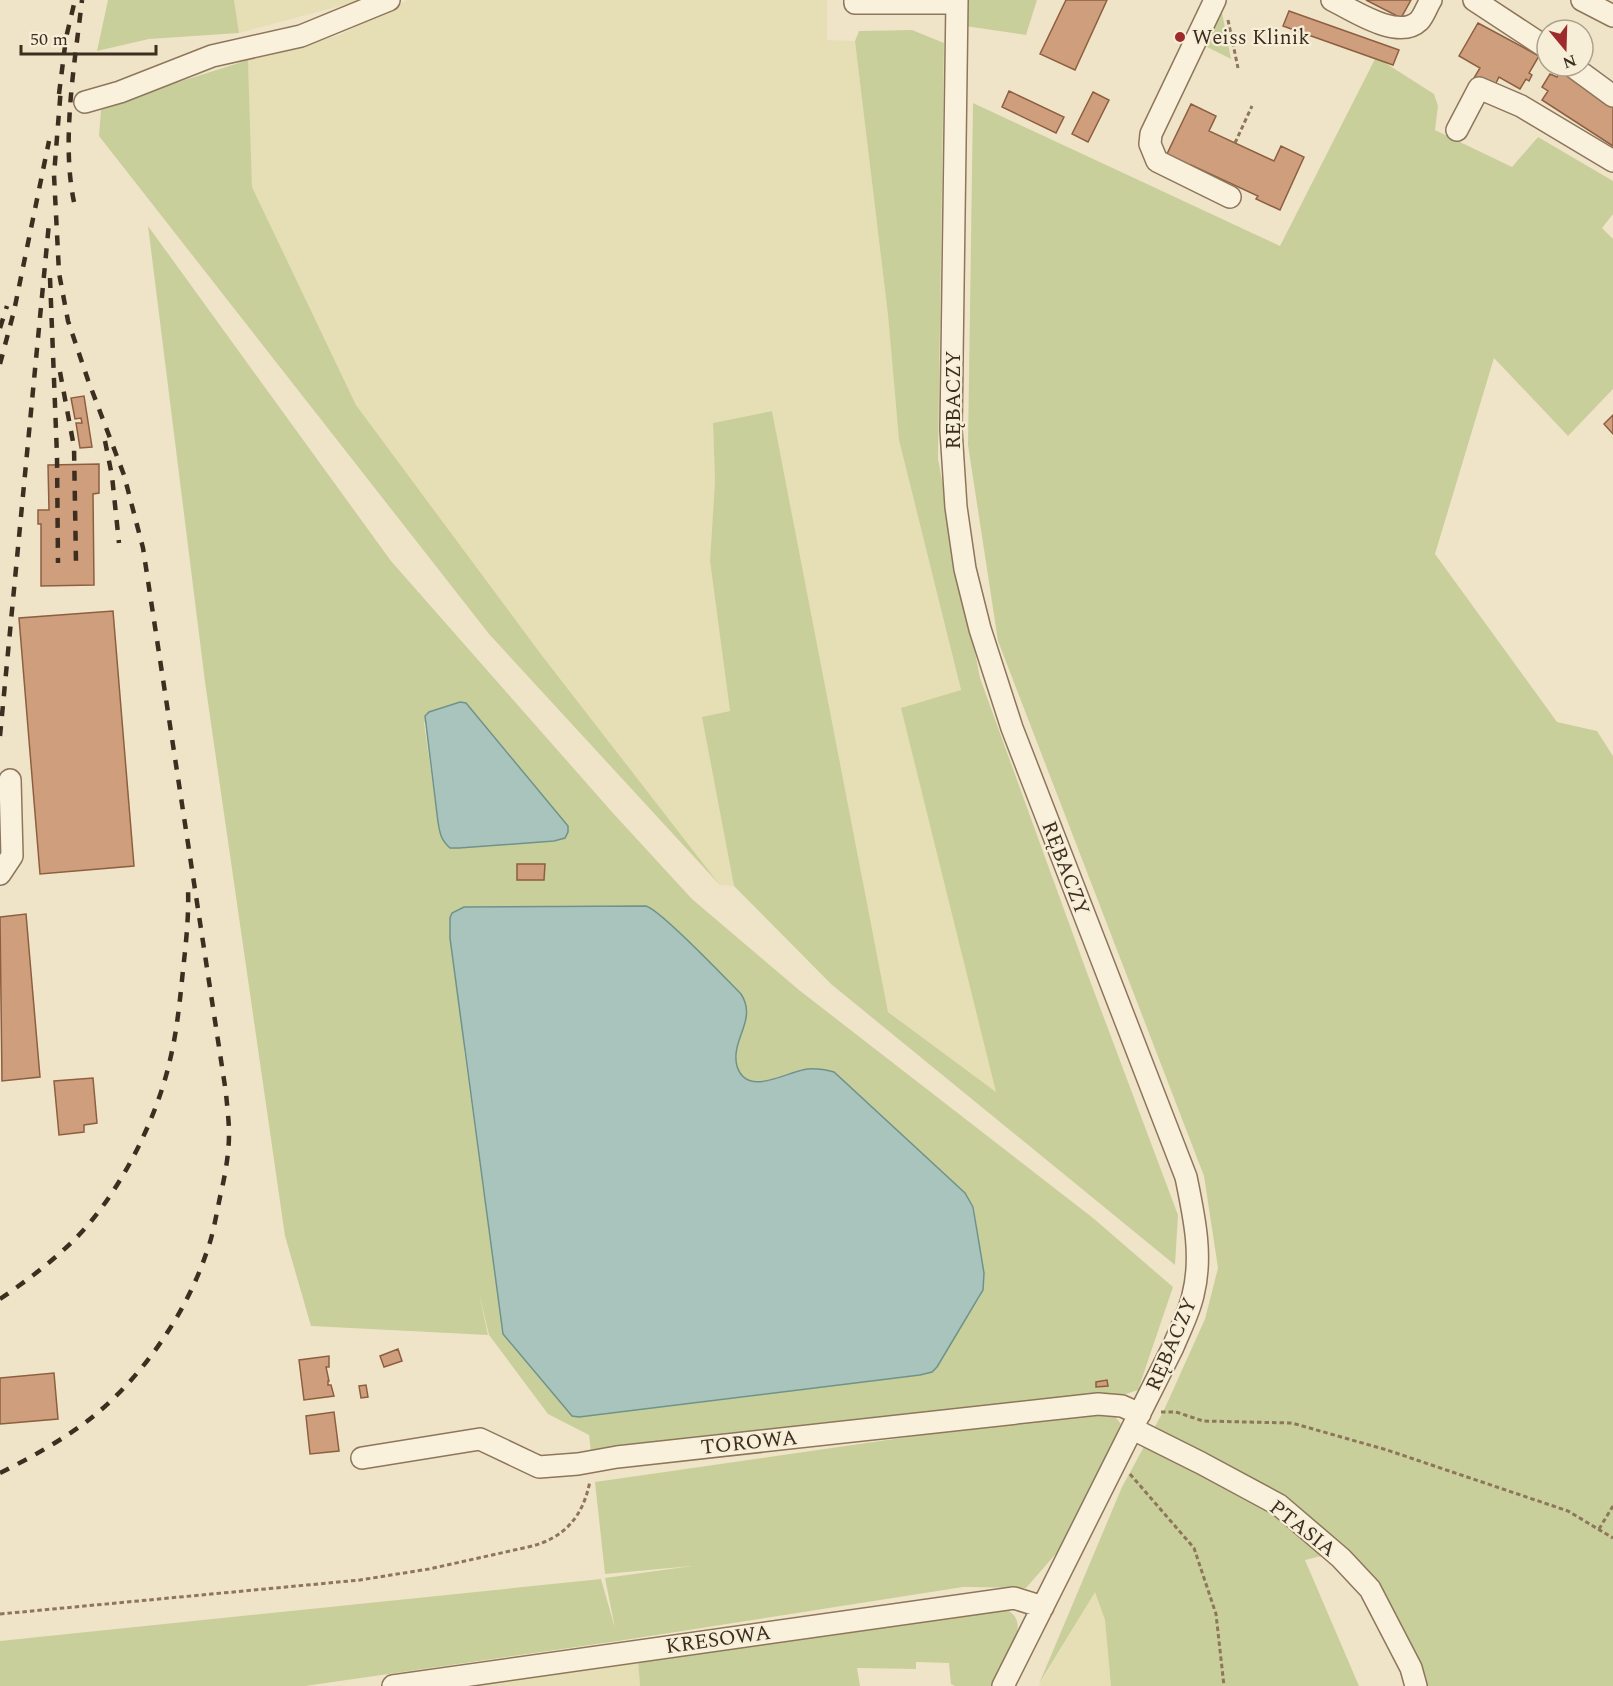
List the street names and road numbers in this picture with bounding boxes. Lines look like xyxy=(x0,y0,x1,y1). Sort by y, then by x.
street label: RĘBACZY xyxy=(938,350,970,450)
street label: RĘBACZY xyxy=(1032,816,1098,920)
street label: RĘBACZY xyxy=(1138,1293,1206,1396)
street label: TOROWA xyxy=(699,1422,799,1464)
street label: PTASIA xyxy=(1262,1492,1343,1565)
street label: KRESOWA xyxy=(663,1617,773,1663)

